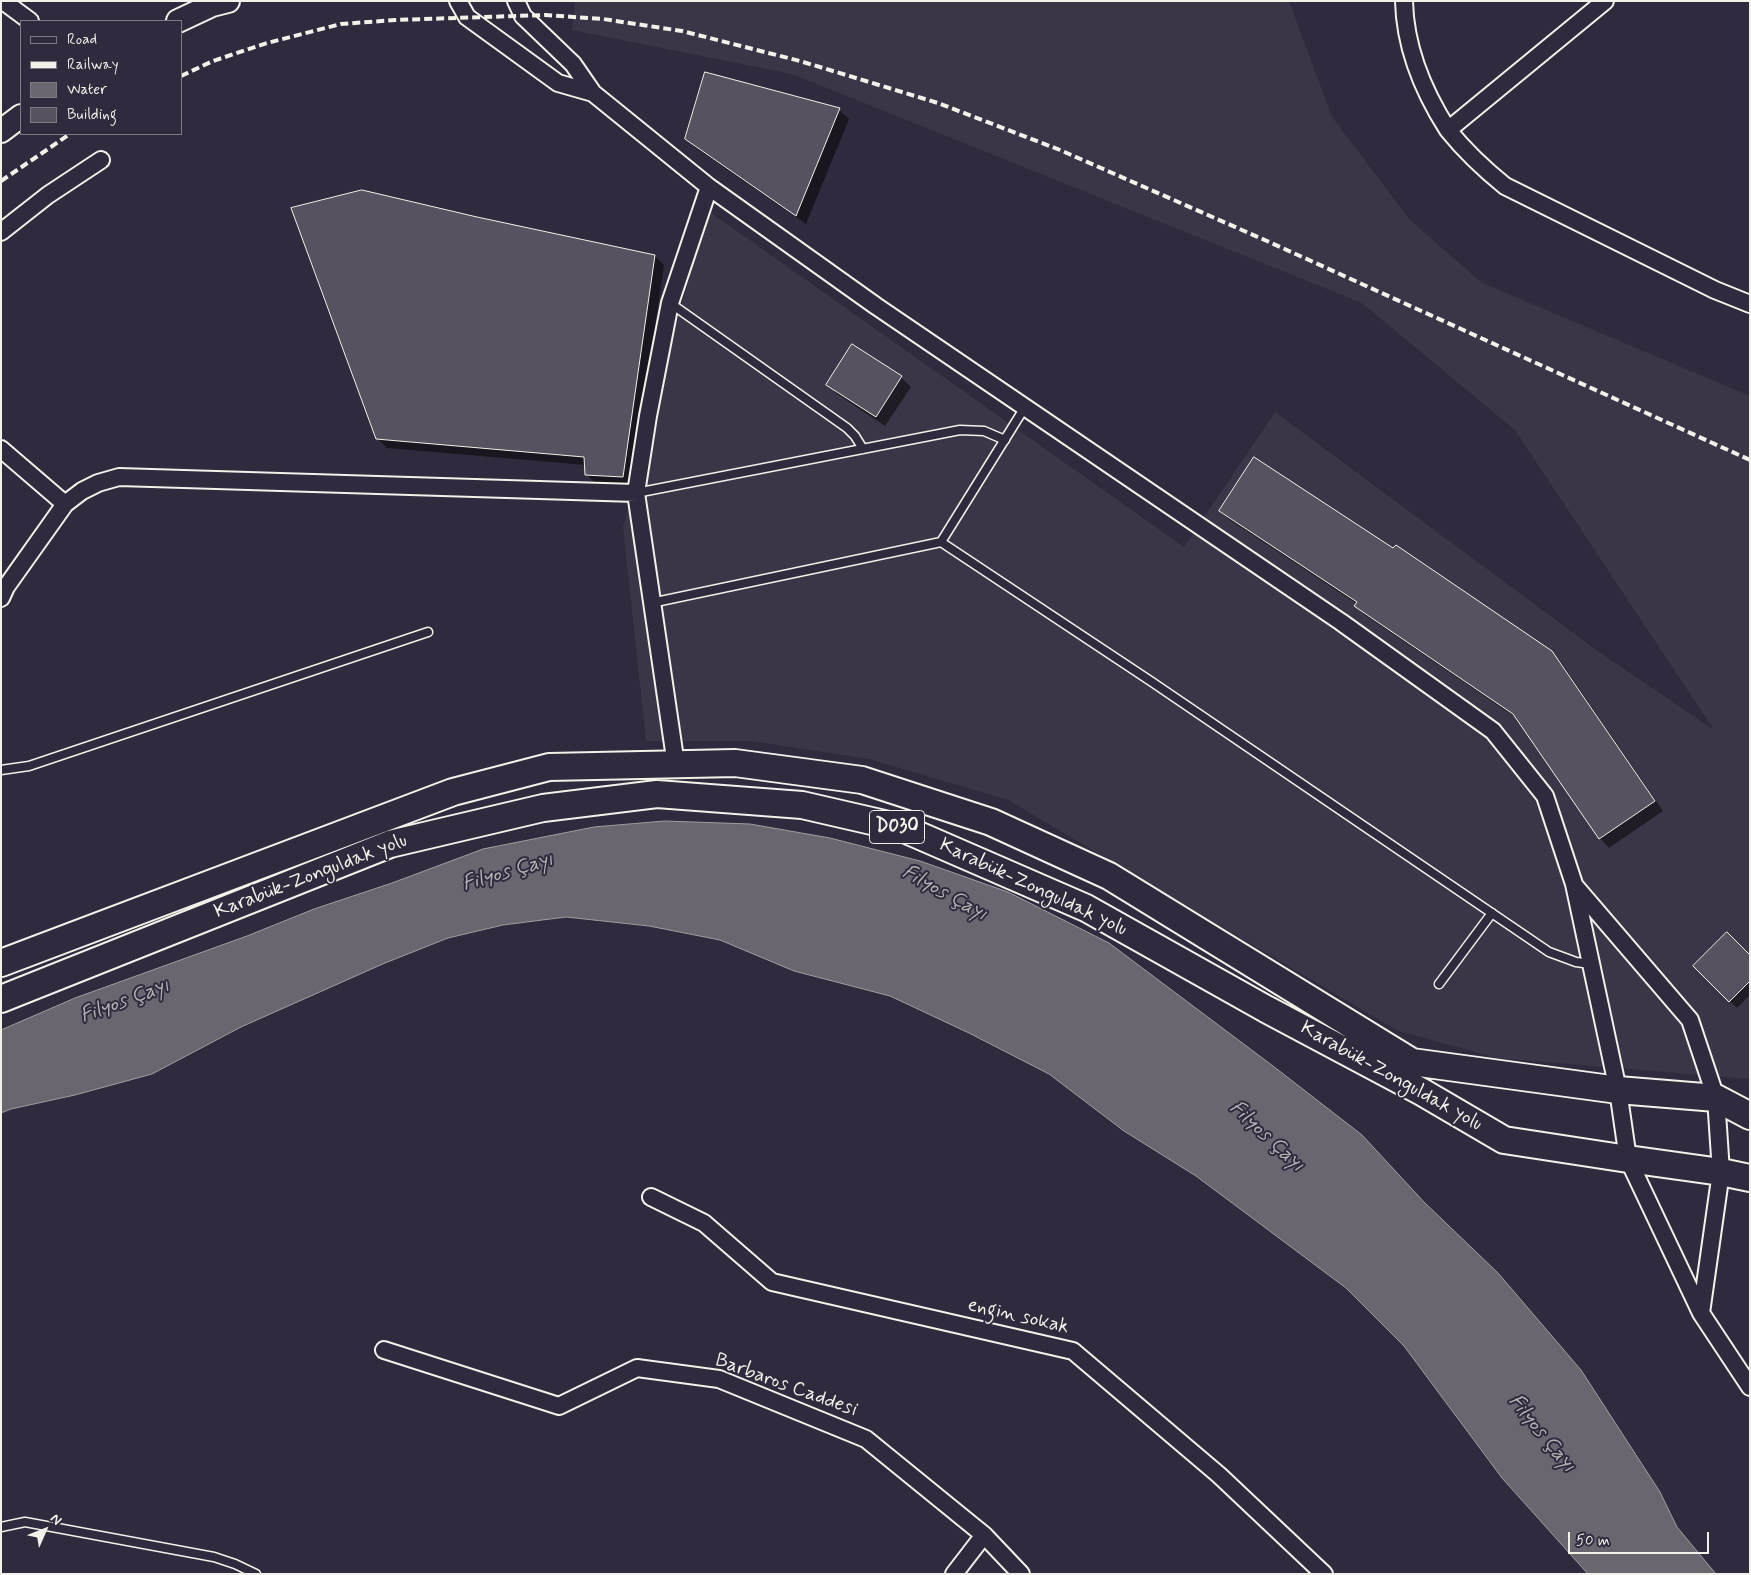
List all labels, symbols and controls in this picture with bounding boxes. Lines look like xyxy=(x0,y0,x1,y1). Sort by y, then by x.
legend xyxy=(20,20,182,135)
text: Road xyxy=(67,30,97,50)
text: Railway xyxy=(67,55,119,75)
text: Water xyxy=(67,80,107,100)
text: Building xyxy=(67,105,117,125)
road number: D030 xyxy=(870,810,924,844)
street label: Karabük-Zonguldak yolu xyxy=(211,829,411,925)
street label: Karabük-Zonguldak yolu xyxy=(935,834,1131,942)
water label: Filyos Çayı xyxy=(460,848,556,898)
water label: Filyos Çayı xyxy=(897,860,991,928)
water label: Filyos Çayı xyxy=(77,974,173,1030)
street label: Karabük-Zonguldak yolu xyxy=(1296,1017,1486,1137)
water label: Filyos Çayı xyxy=(1223,1096,1309,1178)
street label: engin sokak xyxy=(965,1294,1071,1340)
street label: Barbaros Caddesi xyxy=(711,1349,861,1423)
water label: Filyos Çayı xyxy=(1502,1390,1580,1478)
north arrow xyxy=(20,1505,70,1555)
text: N xyxy=(46,1510,65,1529)
scale bar xyxy=(1571,1522,1712,1554)
text: 50 m xyxy=(1576,1531,1610,1551)

